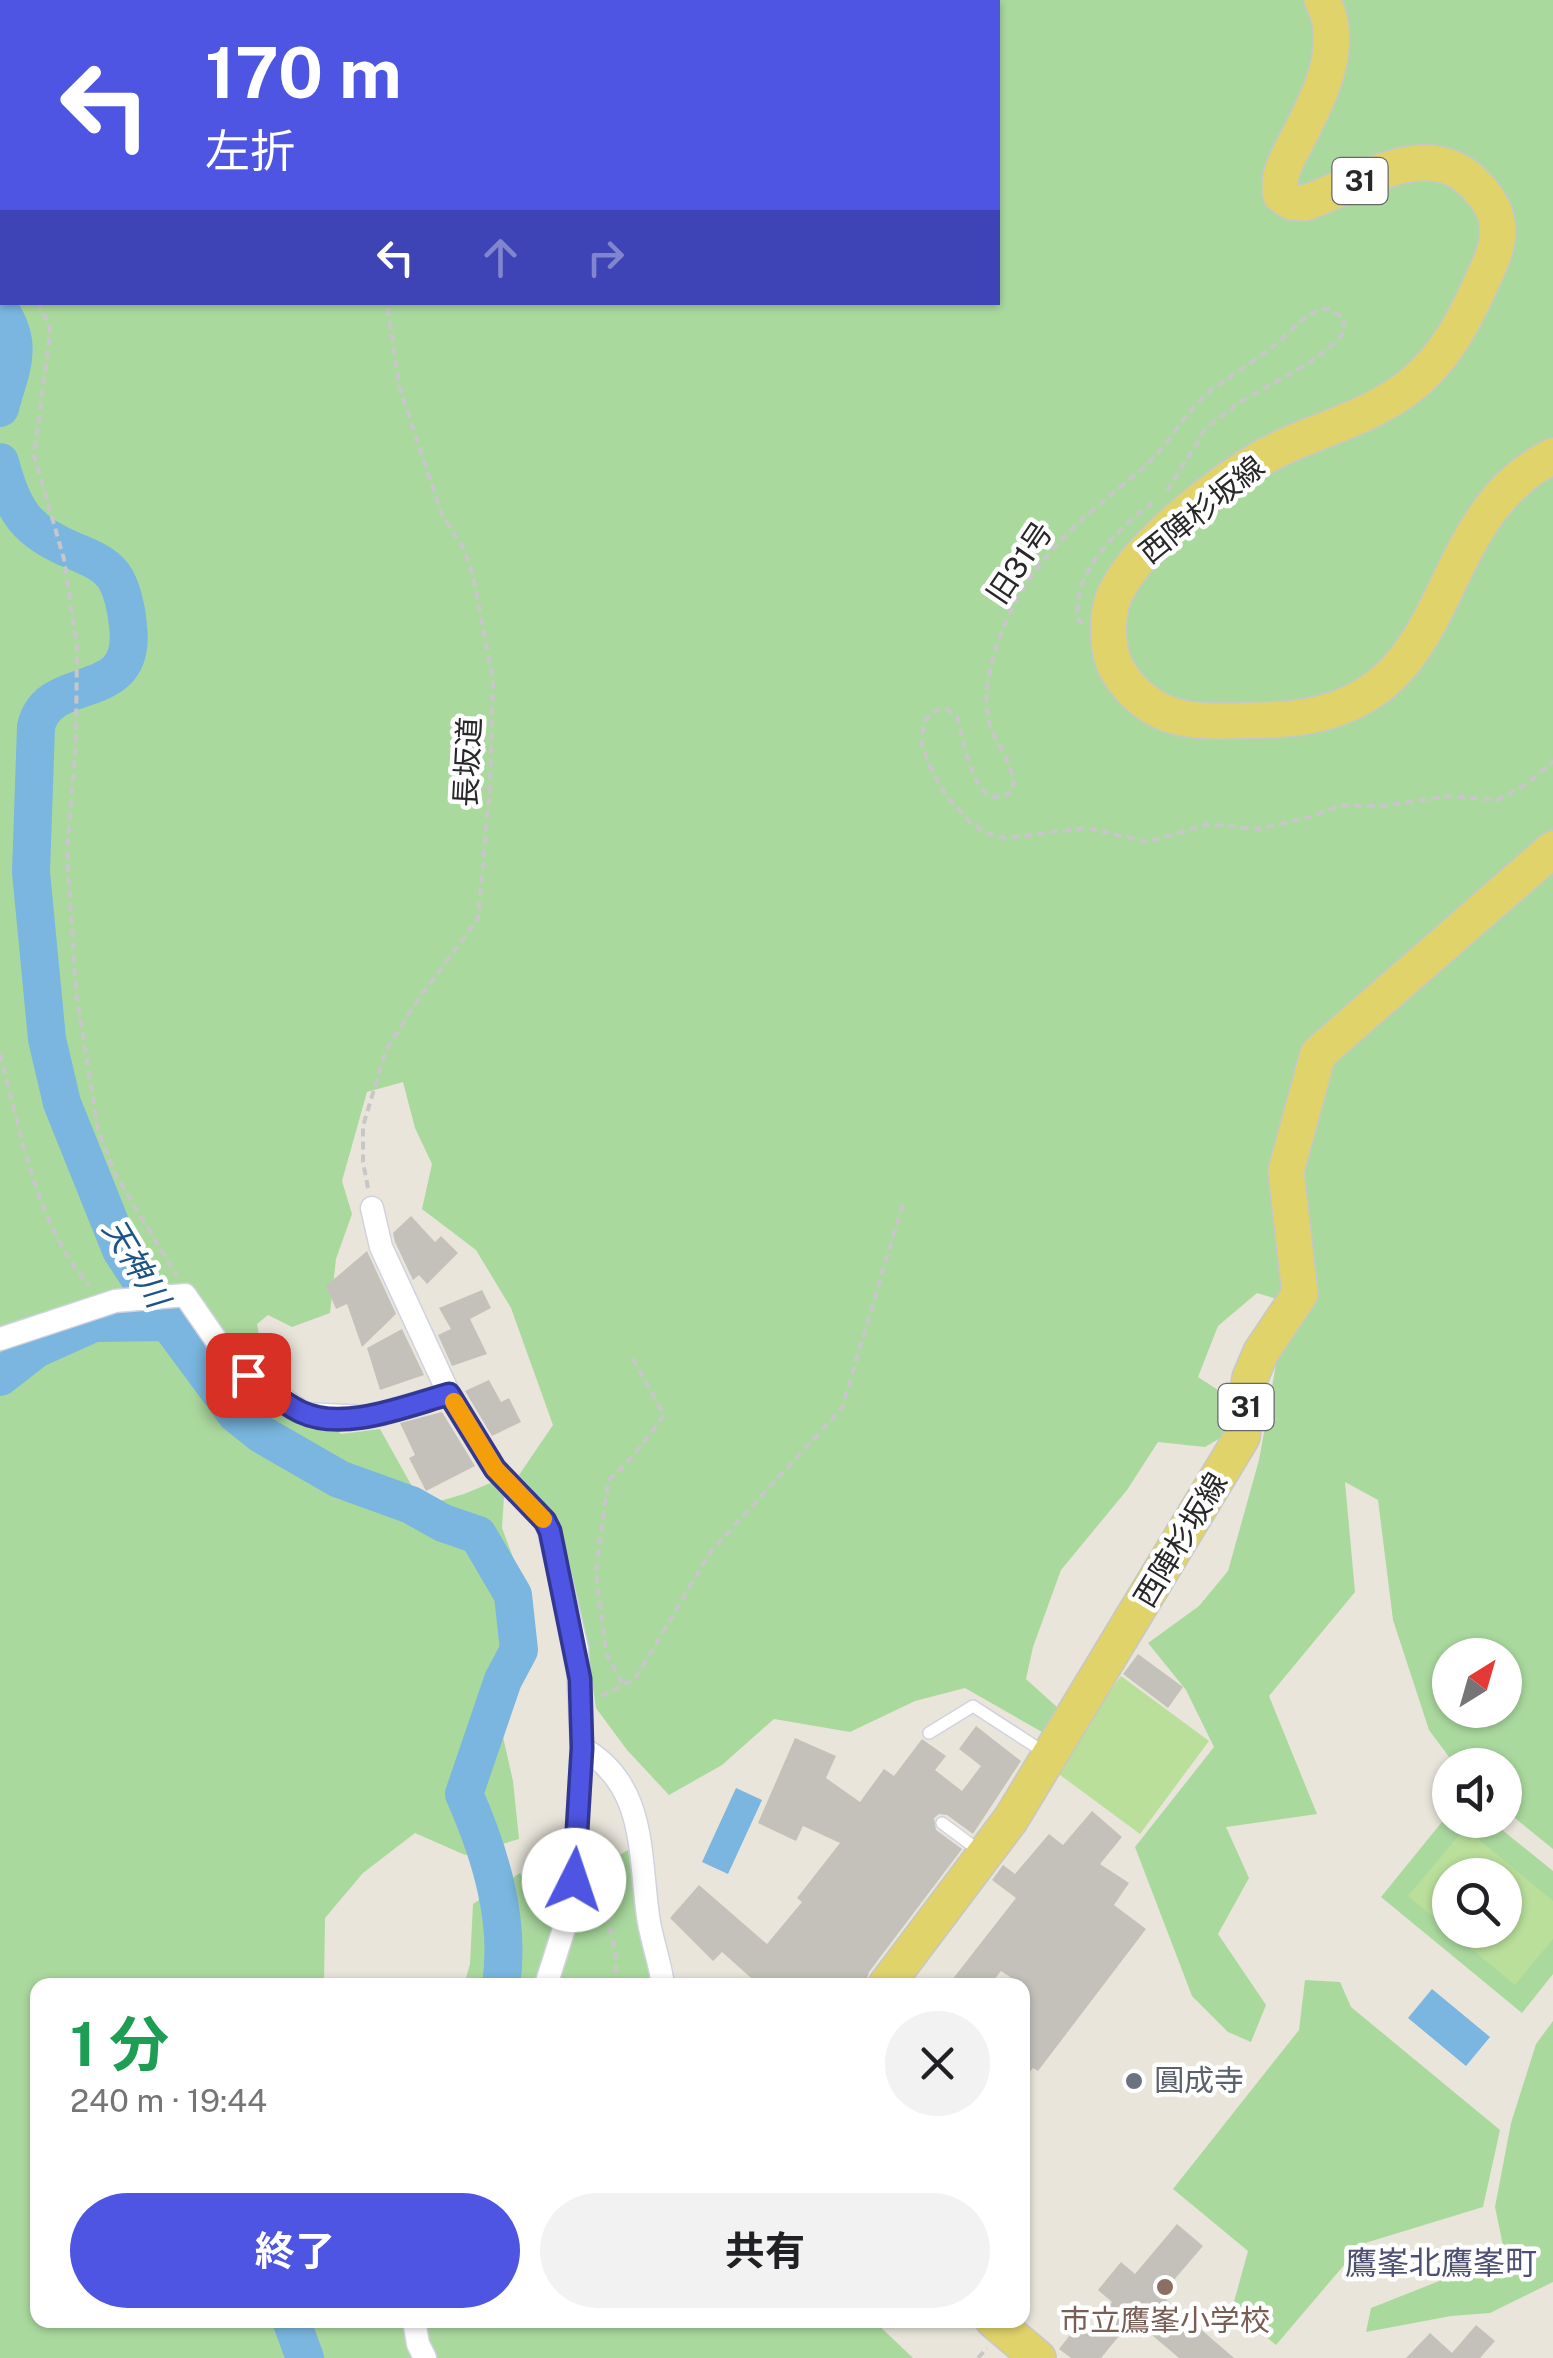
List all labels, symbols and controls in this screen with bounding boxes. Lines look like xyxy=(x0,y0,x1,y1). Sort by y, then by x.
text: 170 m xyxy=(205,31,402,114)
icon: left xyxy=(40,40,170,170)
text: 左折 xyxy=(205,124,295,177)
road number: 31 xyxy=(1332,158,1388,204)
icon: left xyxy=(368,230,423,285)
icon: ahead xyxy=(473,230,528,285)
icon: right xyxy=(578,230,633,285)
street label: 西陣杉坂線 xyxy=(1132,448,1271,570)
street label: 旧31号 xyxy=(979,515,1060,610)
street label: 長坂道 xyxy=(447,716,487,808)
water label: 天神川 xyxy=(96,1212,179,1316)
pin xyxy=(206,1333,291,1418)
icon: arrive xyxy=(221,1348,276,1403)
road number: 31 xyxy=(1218,1384,1274,1430)
street label: 西陣杉坂線 xyxy=(1126,1466,1234,1613)
north arrow xyxy=(1432,1638,1522,1728)
map controls xyxy=(1432,1638,1522,1948)
button: sound xyxy=(1432,1748,1522,1838)
position arrow xyxy=(522,1828,626,1932)
button: search xyxy=(1432,1858,1522,1948)
text: 1 分 xyxy=(70,2009,169,2080)
button: close xyxy=(885,2011,990,2116)
place label: 圓成寺 xyxy=(1154,2062,1244,2098)
marker: 圓成寺 xyxy=(1123,2070,1145,2092)
text: 240 m · 19:44 xyxy=(70,2082,267,2119)
button: 終了 xyxy=(70,2193,520,2308)
button: 共有 xyxy=(540,2193,990,2308)
district label: 鷹峯北鷹峯町 xyxy=(1345,2244,1537,2281)
marker: 市立鷹峯小学校 xyxy=(1154,2276,1176,2298)
place label: 市立鷹峯小学校 xyxy=(1060,2302,1270,2338)

